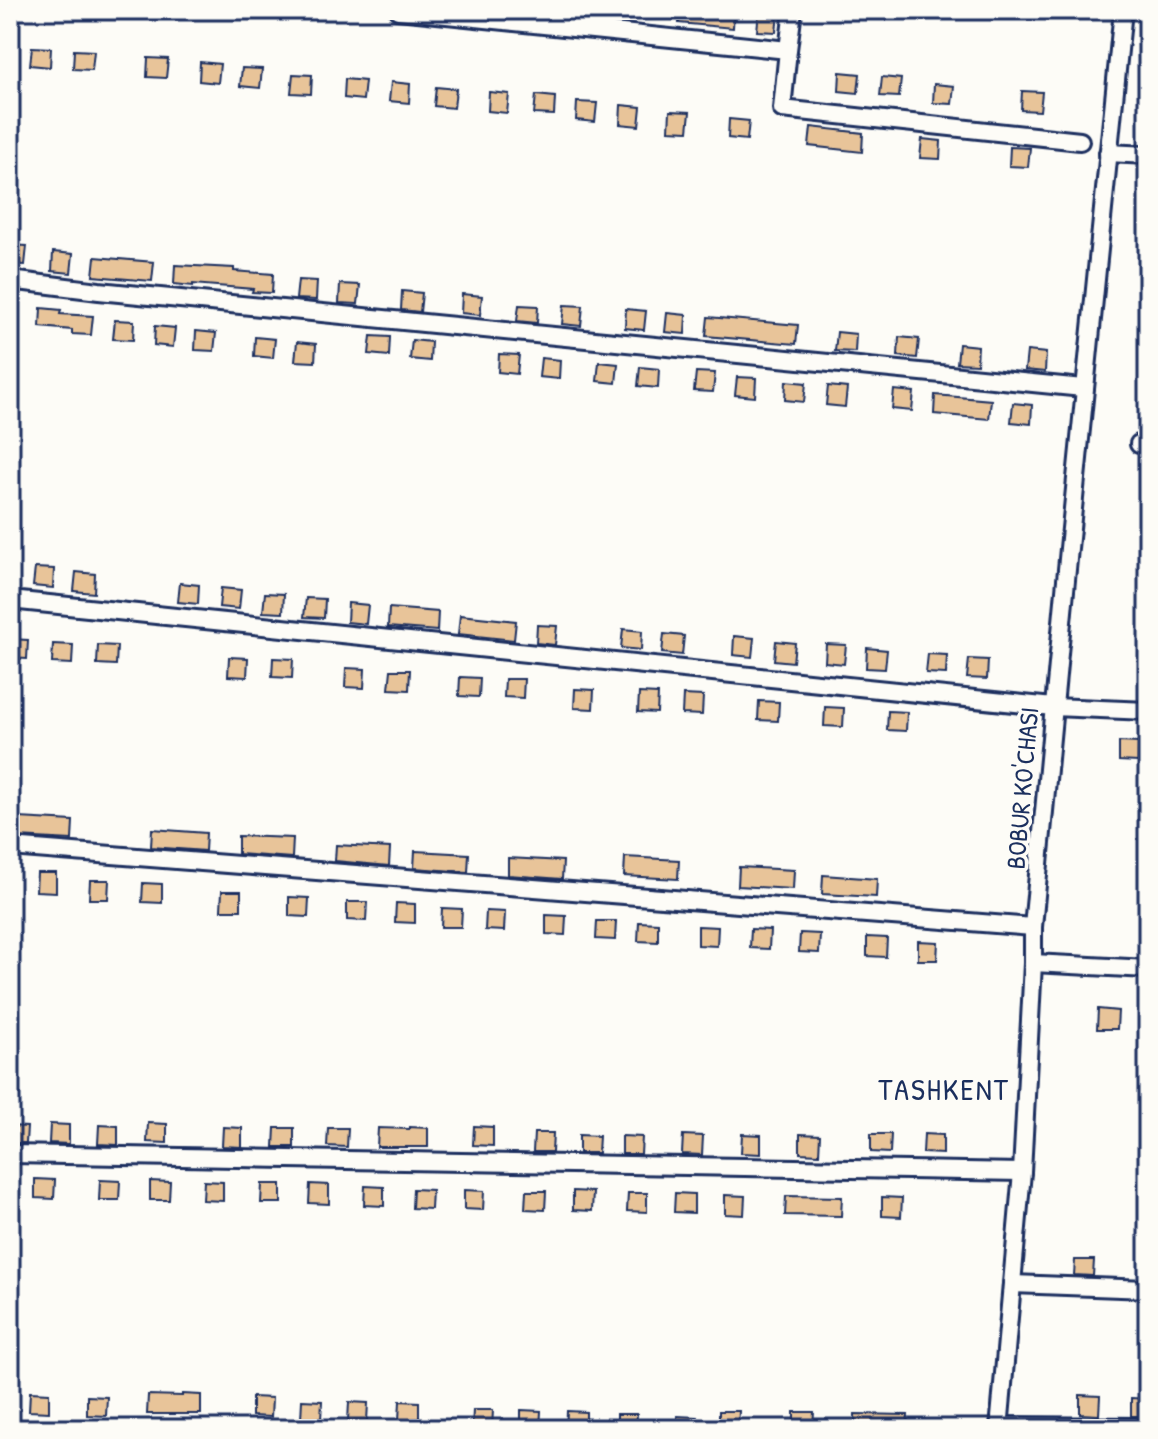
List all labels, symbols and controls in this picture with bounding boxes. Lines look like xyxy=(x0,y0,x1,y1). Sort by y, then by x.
street label: BOBUR KO'CHASI xyxy=(997,706,1047,870)
district label: TASHKENT xyxy=(878,1069,1010,1109)

